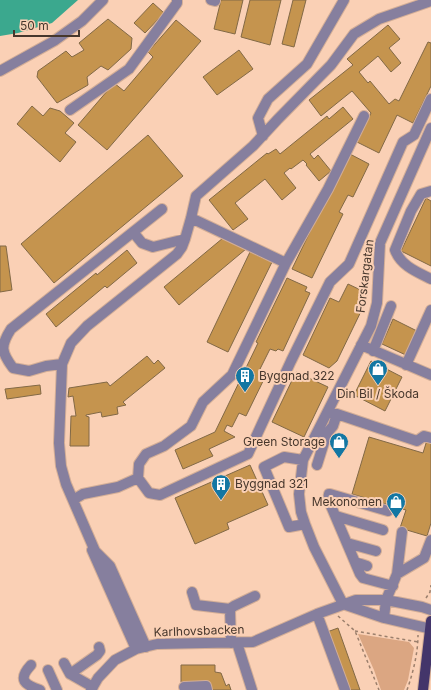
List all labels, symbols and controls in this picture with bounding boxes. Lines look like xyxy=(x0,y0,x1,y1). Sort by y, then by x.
scale bar xyxy=(14,12,79,38)
text: 50 m xyxy=(20,18,49,33)
street label: Forskargatan xyxy=(353,238,376,314)
shop icon: Din Bil / Škoda xyxy=(367,358,389,386)
building icon: Byggnad 322 xyxy=(234,365,256,393)
place label: Byggnad 322 xyxy=(259,368,335,383)
place label: Din Bil / Škoda xyxy=(337,386,419,401)
shop icon: Green Storage xyxy=(328,431,350,459)
place label: Green Storage xyxy=(243,434,325,449)
building icon: Byggnad 321 xyxy=(210,473,232,501)
place label: Byggnad 321 xyxy=(235,476,308,491)
shop icon: Mekonomen xyxy=(385,491,407,519)
place label: Mekonomen xyxy=(312,494,382,509)
street label: Karlhovsbacken xyxy=(153,621,245,640)

